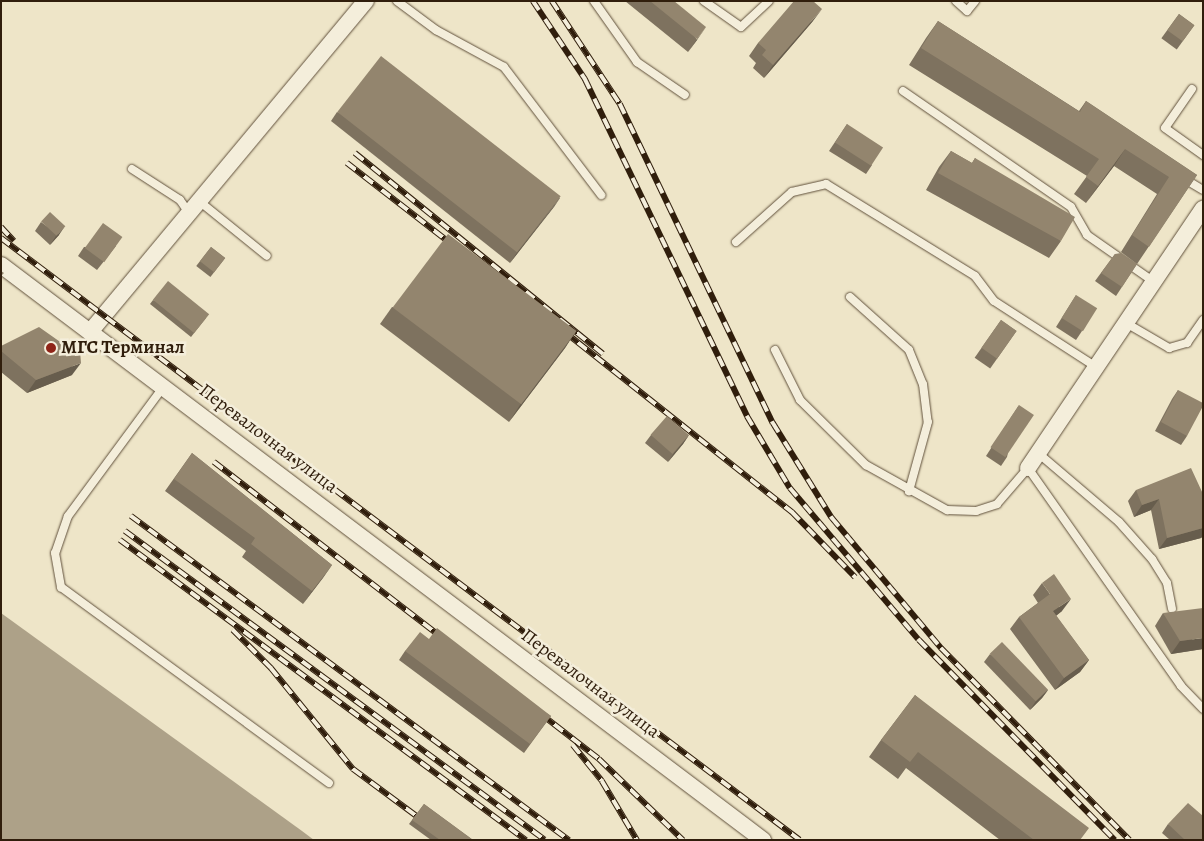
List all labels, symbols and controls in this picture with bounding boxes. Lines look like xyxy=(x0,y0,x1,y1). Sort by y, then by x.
place label: МГС Терминал xyxy=(61,337,184,359)
marker: МГС Терминал xyxy=(45,342,57,354)
street label: Перевалочная улица xyxy=(194,379,342,499)
street label: Перевалочная улица xyxy=(516,624,664,744)

